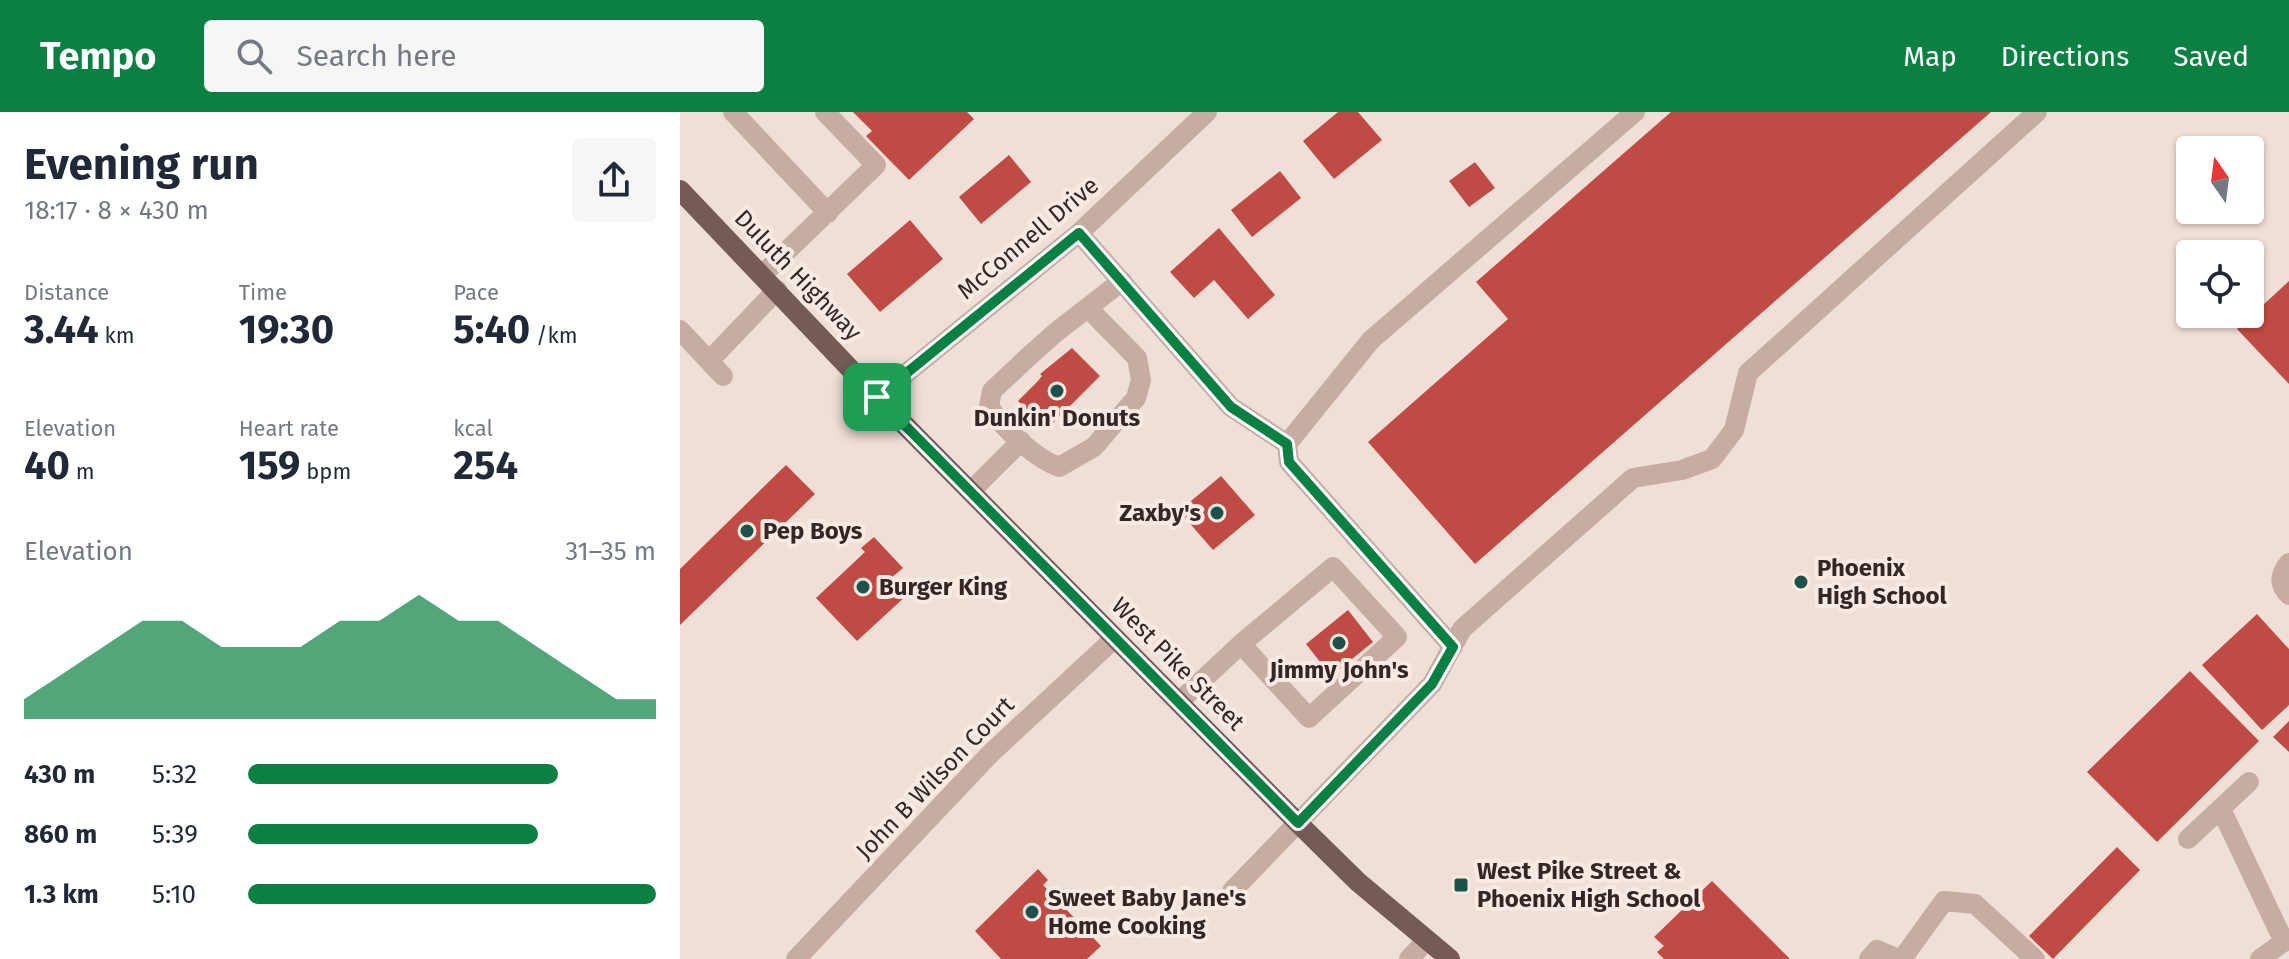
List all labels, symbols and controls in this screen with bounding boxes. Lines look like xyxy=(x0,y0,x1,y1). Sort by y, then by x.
search box xyxy=(204,20,764,92)
text: Tempo xyxy=(40,33,156,79)
icon: search xyxy=(232,34,276,78)
text: Search here xyxy=(296,38,457,74)
text: Map xyxy=(1903,40,1957,73)
text: Directions xyxy=(2001,40,2129,73)
text: Saved xyxy=(2173,40,2249,73)
north arrow xyxy=(2176,136,2264,224)
map controls xyxy=(2176,136,2264,328)
text: Evening run xyxy=(24,138,259,191)
button: share xyxy=(572,138,656,222)
street label: McConnell Drive xyxy=(952,171,1104,305)
text: 18:17 · 8 × 430 m xyxy=(24,195,209,226)
street label: Duluth Highway xyxy=(729,204,867,346)
button: locate xyxy=(2176,240,2264,328)
text: Distance xyxy=(24,279,109,306)
text: Time xyxy=(239,279,287,306)
text: Pace xyxy=(453,279,499,306)
text: 3.44 xyxy=(24,306,99,354)
text: 19:30 xyxy=(239,306,334,354)
text: 5:40 xyxy=(453,306,530,354)
text: km xyxy=(99,322,135,349)
text: /km xyxy=(530,322,578,349)
pin xyxy=(843,363,911,431)
icon: arrive xyxy=(855,375,899,419)
marker: Dunkin' Donuts xyxy=(1048,382,1066,400)
place label: Dunkin' Donuts xyxy=(974,404,1141,432)
text: Elevation xyxy=(24,415,116,442)
text: Heart rate xyxy=(239,415,339,442)
text: kcal xyxy=(453,415,493,442)
text: 40 xyxy=(24,442,70,490)
text: 159 xyxy=(239,442,300,490)
text: 254 xyxy=(453,442,518,490)
text: m xyxy=(70,458,95,485)
text: bpm xyxy=(300,458,351,485)
place label: Zaxby's xyxy=(1119,499,1201,527)
marker: Zaxby's xyxy=(1208,504,1226,522)
place label: Pep Boys xyxy=(763,517,863,545)
marker: Pep Boys xyxy=(738,522,756,540)
text: Elevation xyxy=(24,536,133,567)
text: 31–35 m xyxy=(565,536,656,567)
place label: Phoenix High School xyxy=(1817,554,1948,610)
place label: Burger King xyxy=(879,573,1008,601)
marker: Phoenix High School xyxy=(1792,573,1810,591)
marker: Burger King xyxy=(854,578,872,596)
street label: West Pike Street xyxy=(1106,592,1250,736)
marker: Jimmy John's xyxy=(1330,634,1348,652)
place label: Jimmy John's xyxy=(1268,656,1409,684)
street label: John B Wilson Court xyxy=(850,691,1020,865)
text: 430 m xyxy=(24,759,95,790)
text: 5:32 xyxy=(152,759,197,790)
text: 860 m xyxy=(24,819,97,850)
text: 5:39 xyxy=(152,819,198,850)
place label: West Pike Street & Phoenix High School xyxy=(1477,857,1701,913)
marker: West Pike Street & Phoenix High School xyxy=(1452,876,1470,894)
text: 1.3 km xyxy=(24,879,99,910)
text: 5:10 xyxy=(152,879,196,910)
place label: Sweet Baby Jane's Home Cooking xyxy=(1048,884,1246,940)
marker: Sweet Baby Jane's Home Cooking xyxy=(1023,903,1041,921)

